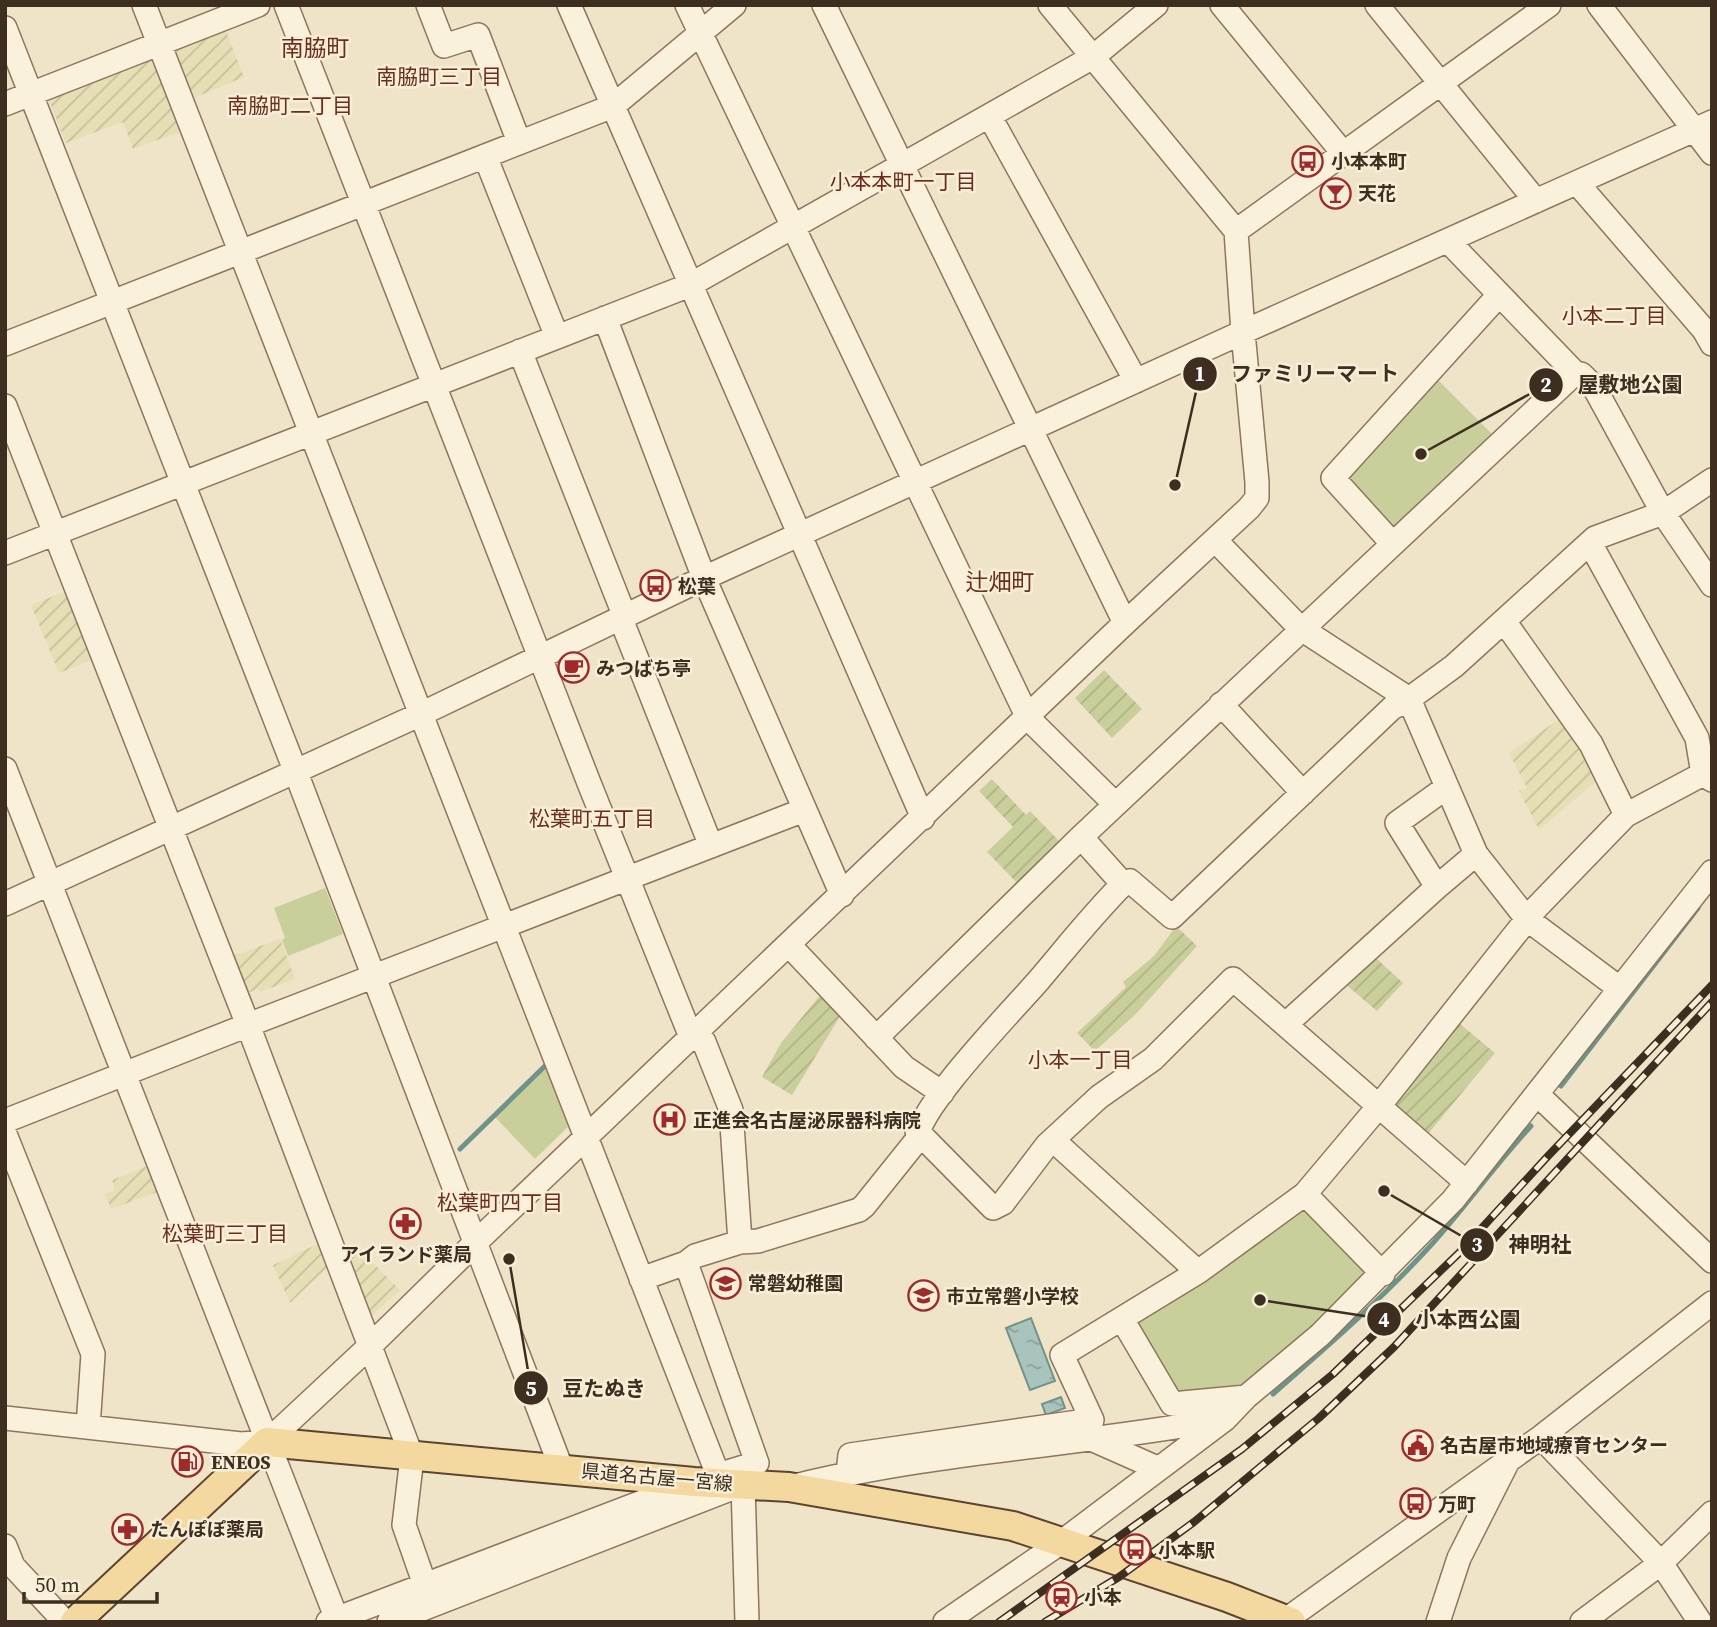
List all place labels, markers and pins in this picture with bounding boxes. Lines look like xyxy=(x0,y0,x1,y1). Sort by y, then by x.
bus stop icon: 小本本町 xyxy=(1291,144,1325,178)
place label: 小本本町 xyxy=(1331,148,1407,174)
bar icon: 天花 xyxy=(1318,176,1352,210)
place label: 天花 xyxy=(1358,180,1396,206)
callout: ファミリーマート xyxy=(1182,353,1413,395)
callout: 屋敷地公園 xyxy=(1529,364,1697,406)
bus stop icon: 松葉 xyxy=(638,569,672,603)
place label: 松葉 xyxy=(678,573,716,599)
cafe icon: みつばち亭 xyxy=(556,651,590,685)
place label: みつばち亭 xyxy=(596,655,691,681)
hospital icon: 正進会名古屋泌尿器科病院 xyxy=(653,1103,687,1137)
place label: 正進会名古屋泌尿器科病院 xyxy=(693,1107,921,1133)
pharmacy icon: アイランド薬局 xyxy=(389,1206,423,1240)
callout: 神明社 xyxy=(1459,1224,1585,1266)
place label: アイランド薬局 xyxy=(340,1241,472,1267)
school or university icon: 常磐幼稚園 xyxy=(708,1266,742,1300)
place label: 常磐幼稚園 xyxy=(748,1270,843,1296)
school or university icon: 市立常磐小学校 xyxy=(906,1279,940,1313)
place label: 市立常磐小学校 xyxy=(946,1283,1079,1309)
callout: 小本西公園 xyxy=(1367,1298,1535,1340)
callout: 豆たぬき xyxy=(513,1367,660,1409)
public building icon: 名古屋市地域療育センター xyxy=(1400,1428,1434,1462)
place label: 名古屋市地域療育センター xyxy=(1440,1432,1668,1458)
fuel station icon: ENEOS xyxy=(171,1445,205,1479)
place label: ENEOS xyxy=(211,1449,271,1475)
bus stop icon: 万町 xyxy=(1398,1487,1432,1521)
place label: 万町 xyxy=(1438,1491,1476,1517)
pharmacy icon: たんぽぽ薬局 xyxy=(110,1512,144,1546)
place label: たんぽぽ薬局 xyxy=(150,1516,264,1542)
bus stop icon: 小本駅 xyxy=(1118,1533,1152,1567)
place label: 小本駅 xyxy=(1158,1537,1215,1563)
station icon: 小本 xyxy=(1044,1580,1078,1614)
place label: 小本 xyxy=(1084,1584,1122,1610)

